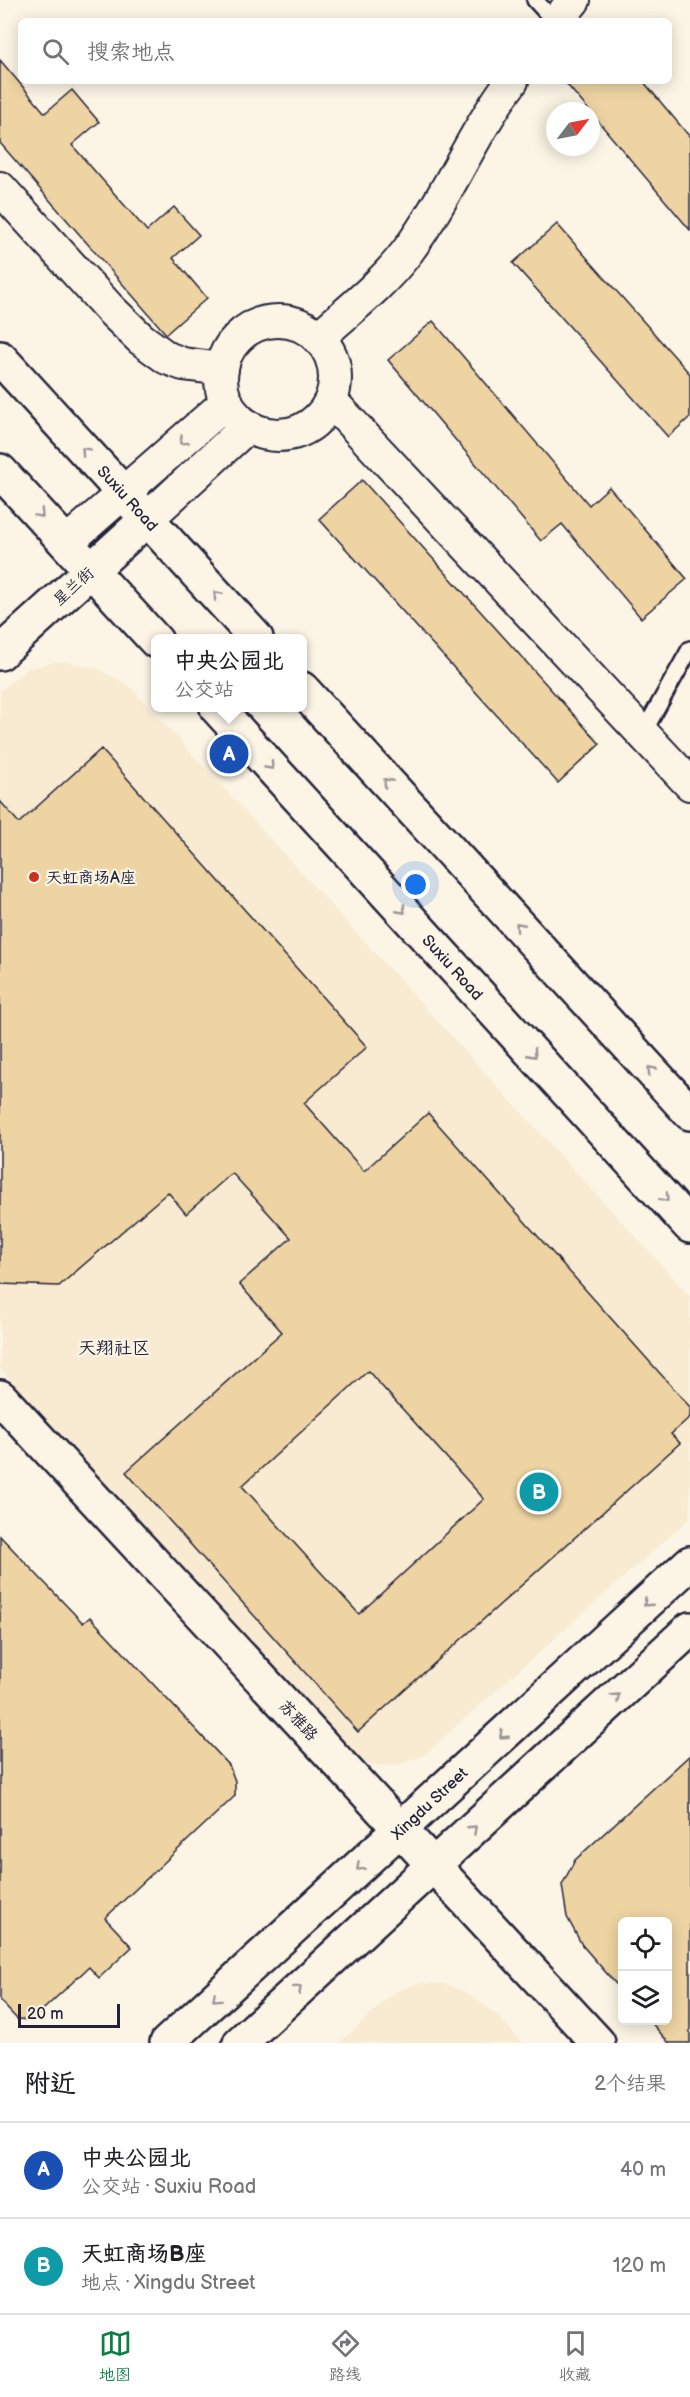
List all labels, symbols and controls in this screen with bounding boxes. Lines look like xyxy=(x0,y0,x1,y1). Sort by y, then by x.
search box xyxy=(18,18,672,84)
icon: search xyxy=(39,35,72,68)
text: 搜索地点 xyxy=(87,39,175,66)
north arrow xyxy=(546,102,600,156)
one-way arrow xyxy=(179,434,190,445)
one-way arrow xyxy=(81,447,92,458)
street label: Suxiu Road xyxy=(92,462,161,536)
one-way arrow xyxy=(32,507,43,518)
street label: 星兰街 xyxy=(50,564,98,610)
one-way arrow xyxy=(213,592,224,602)
popup xyxy=(151,634,307,712)
text: 中央公园北 xyxy=(174,648,284,675)
text: 公交站 xyxy=(174,678,234,702)
pin: A xyxy=(210,732,248,777)
one-way arrow xyxy=(263,759,274,770)
one-way arrow xyxy=(384,778,395,789)
place label: 天虹商场A座 xyxy=(46,869,136,888)
marker: 天虹商场A座 xyxy=(27,870,41,884)
your location xyxy=(401,870,430,899)
one-way arrow xyxy=(395,903,406,914)
one-way arrow xyxy=(515,922,526,933)
street label: Suxiu Road xyxy=(417,931,486,1005)
one-way arrow xyxy=(526,1047,537,1058)
one-way arrow xyxy=(647,1066,658,1077)
one-way arrow xyxy=(658,1191,669,1202)
district label: 天翔社区 xyxy=(78,1338,150,1359)
pin: B xyxy=(520,1470,558,1514)
one-way arrow xyxy=(643,1596,654,1607)
one-way arrow xyxy=(610,1693,620,1704)
street label: 苏雅路 xyxy=(275,1697,321,1745)
one-way arrow xyxy=(500,1728,510,1739)
street label: Xingdu Street xyxy=(387,1764,472,1845)
one-way arrow xyxy=(466,1825,477,1836)
one-way arrow xyxy=(356,1859,367,1870)
map controls xyxy=(618,1917,672,2025)
button: locate xyxy=(618,1917,672,1971)
button: layers xyxy=(618,1971,672,2025)
one-way arrow xyxy=(291,1985,302,1996)
one-way arrow xyxy=(212,1991,223,2002)
scale bar xyxy=(18,2001,120,2028)
text: 20 m xyxy=(27,2005,63,2024)
text: 附近 xyxy=(24,2069,76,2100)
text: 2个结果 xyxy=(594,2072,666,2096)
text: 中央公园北 xyxy=(81,2145,191,2172)
text: A xyxy=(37,2158,50,2182)
text: 40 m xyxy=(620,2158,666,2182)
text: 公交站 · Suxiu Road xyxy=(81,2175,256,2199)
text: 天虹商场B座 xyxy=(81,2241,207,2268)
text: B xyxy=(36,2254,51,2278)
text: 120 m xyxy=(613,2254,666,2278)
text: 地点 · Xingdu Street xyxy=(81,2271,255,2295)
tab: 地图 xyxy=(99,2327,132,2385)
tab: 路线 xyxy=(329,2327,362,2385)
tab: 收藏 xyxy=(559,2327,592,2385)

